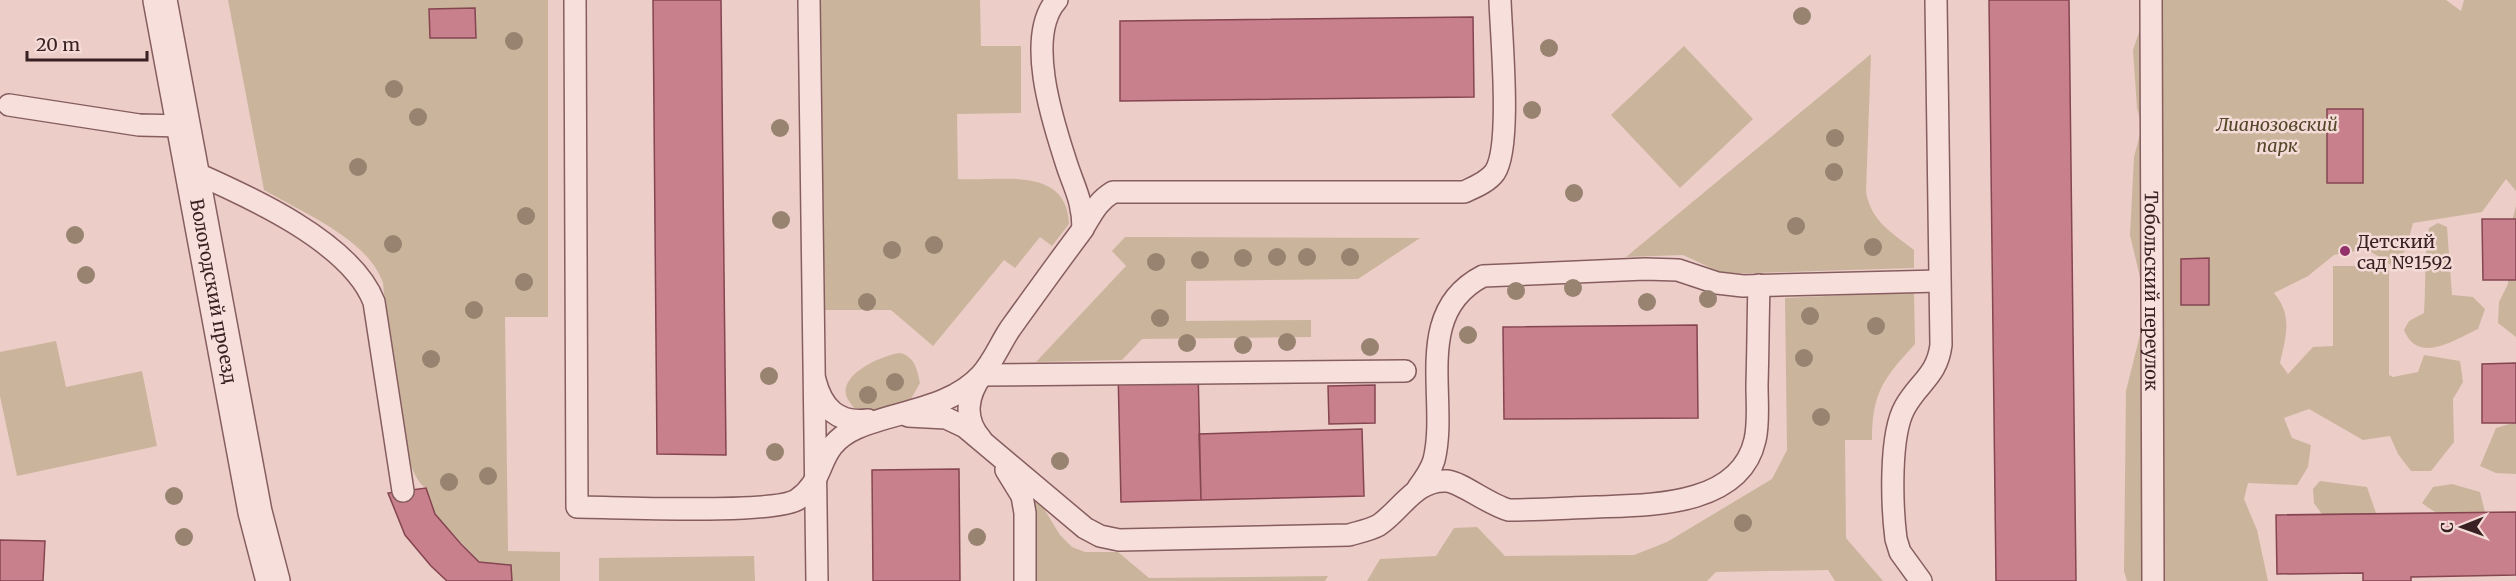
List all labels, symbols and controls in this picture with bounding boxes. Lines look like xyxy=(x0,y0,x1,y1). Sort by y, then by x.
scale bar xyxy=(27,24,147,62)
text: 20 m xyxy=(36,33,80,56)
park label: Лианозовский парк xyxy=(2215,113,2338,157)
street label: Тобольский переулок xyxy=(2140,191,2164,392)
street label: Вологодский проезд xyxy=(186,197,242,386)
place label: Детский сад №1592 xyxy=(2357,230,2453,274)
marker: Детский сад №1592 xyxy=(2338,244,2352,258)
north arrow xyxy=(2432,497,2492,557)
text: С xyxy=(2437,522,2457,533)

